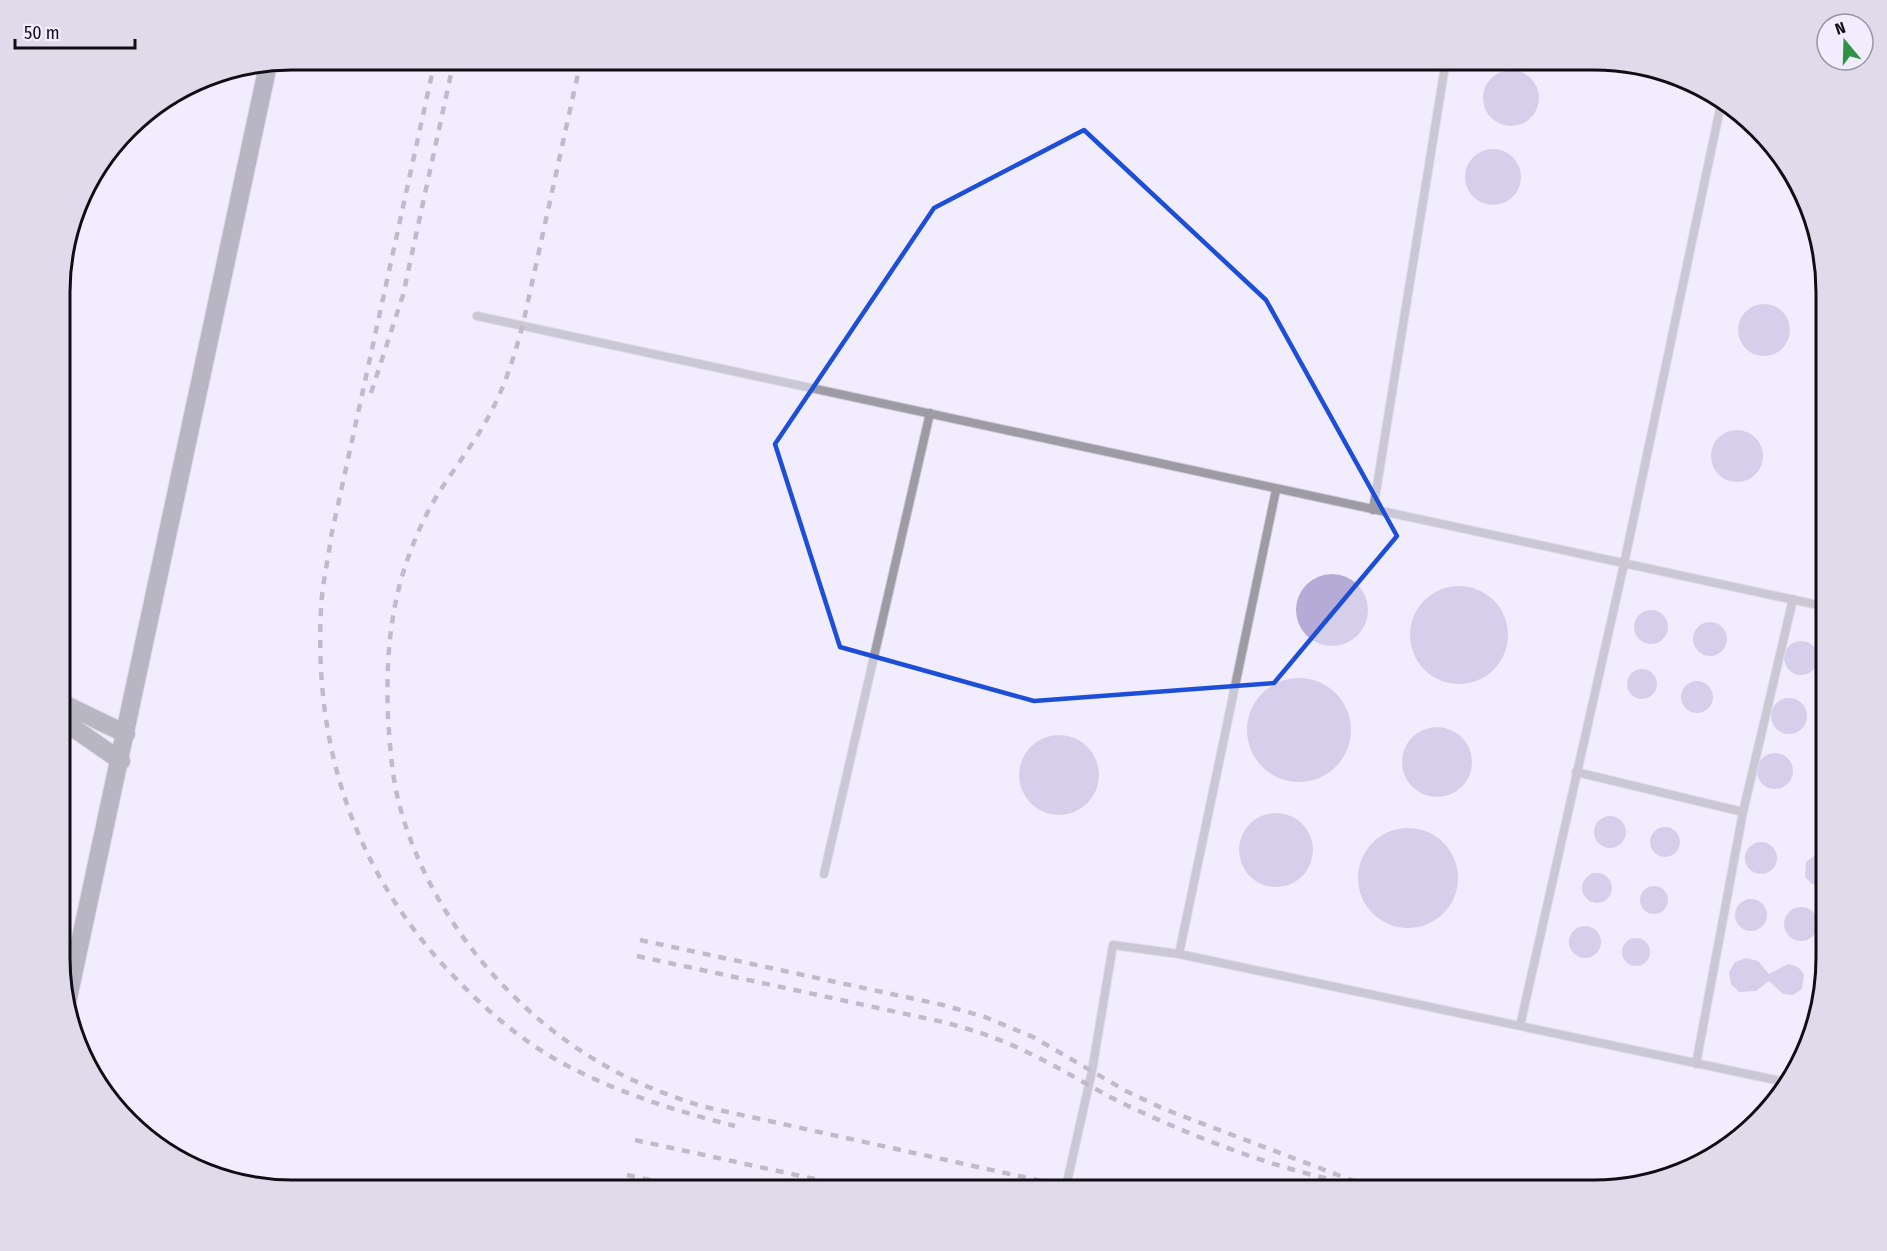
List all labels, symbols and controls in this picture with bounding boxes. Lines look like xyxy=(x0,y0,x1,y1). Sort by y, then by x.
scale bar xyxy=(15,12,135,50)
north arrow xyxy=(1815,12,1875,72)
text: N xyxy=(1833,18,1848,39)
text: 50 m xyxy=(24,22,60,44)

